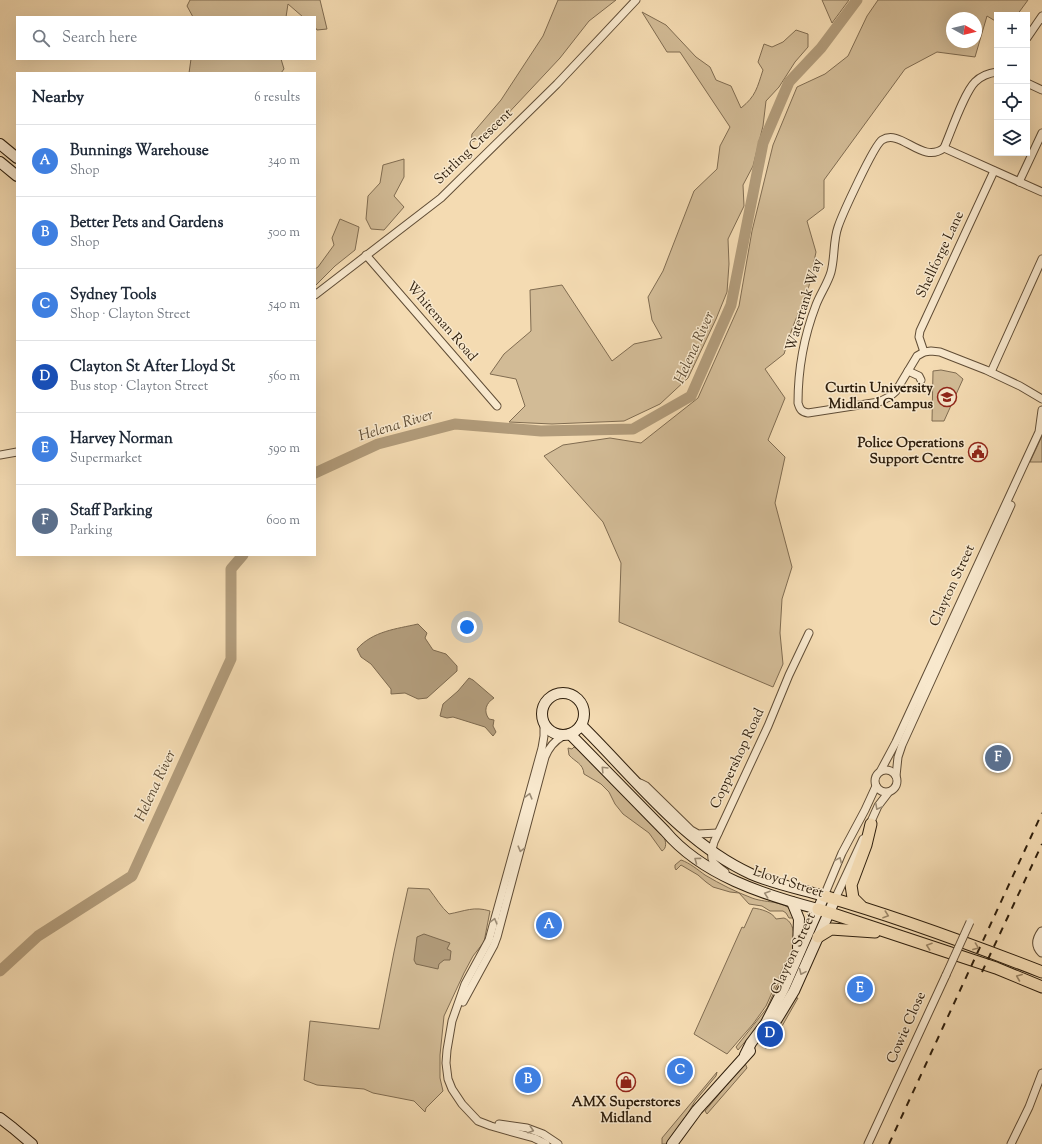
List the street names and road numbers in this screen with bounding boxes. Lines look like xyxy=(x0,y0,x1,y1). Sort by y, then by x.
street label: Stirling Crescent xyxy=(430,104,518,190)
street label: Shellforge Lane xyxy=(912,208,970,302)
street label: Watertank Way xyxy=(781,256,829,354)
street label: Whiteman Road xyxy=(401,278,481,366)
street label: Clayton Street xyxy=(925,542,981,630)
street label: Coppershop Road xyxy=(706,705,770,813)
street label: Lloyd Street xyxy=(750,862,826,904)
street label: Clayton Street xyxy=(766,910,822,998)
street label: Cowie Close xyxy=(882,989,932,1067)

